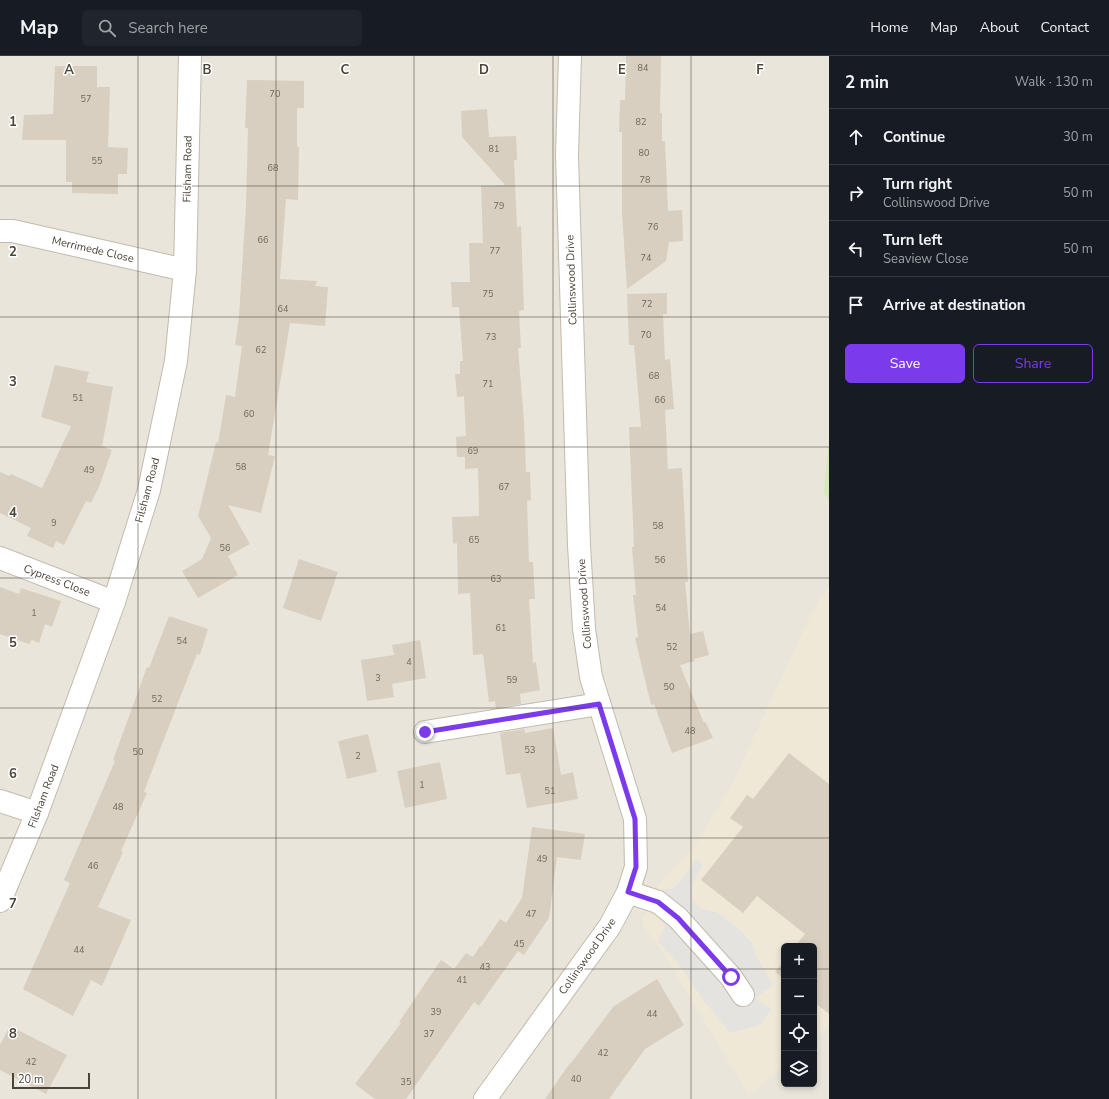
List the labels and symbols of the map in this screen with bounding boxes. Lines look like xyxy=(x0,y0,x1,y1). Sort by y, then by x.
text: A xyxy=(64,61,74,79)
text: B xyxy=(203,61,212,79)
text: C xyxy=(341,61,350,79)
text: D xyxy=(479,61,489,79)
text: E xyxy=(618,61,626,79)
text: F xyxy=(756,61,764,79)
house number: 84 xyxy=(638,62,649,74)
house number: 70 xyxy=(270,88,280,100)
house number: 57 xyxy=(81,93,91,105)
text: 1 xyxy=(9,113,17,131)
house number: 82 xyxy=(636,116,646,128)
street label: Filsham Road xyxy=(179,135,196,203)
house number: 81 xyxy=(489,143,499,155)
house number: 80 xyxy=(639,147,649,159)
house number: 55 xyxy=(92,155,102,167)
house number: 68 xyxy=(268,162,278,174)
house number: 78 xyxy=(640,174,650,186)
house number: 79 xyxy=(494,200,504,212)
house number: 76 xyxy=(648,221,658,233)
street label: Merrimede Close xyxy=(50,233,136,266)
house number: 66 xyxy=(258,234,268,246)
street label: Collinswood Drive xyxy=(562,234,581,325)
text: 2 xyxy=(9,243,17,261)
house number: 77 xyxy=(490,245,500,257)
house number: 74 xyxy=(641,252,652,264)
house number: 75 xyxy=(483,288,493,300)
house number: 72 xyxy=(642,298,652,310)
house number: 64 xyxy=(278,303,289,315)
house number: 70 xyxy=(641,329,651,341)
house number: 73 xyxy=(486,331,496,343)
house number: 62 xyxy=(256,344,266,356)
house number: 68 xyxy=(649,370,659,382)
text: 3 xyxy=(9,373,17,391)
house number: 71 xyxy=(483,378,493,390)
house number: 51 xyxy=(73,392,83,404)
house number: 66 xyxy=(655,394,665,406)
house number: 60 xyxy=(244,408,254,420)
house number: 69 xyxy=(468,445,478,457)
street label: Filsham Road xyxy=(132,456,163,524)
house number: 58 xyxy=(236,461,246,473)
house number: 49 xyxy=(84,464,94,476)
house number: 67 xyxy=(499,481,509,493)
text: 4 xyxy=(9,504,17,522)
house number: 9 xyxy=(51,517,57,529)
house number: 58 xyxy=(653,520,663,532)
house number: 65 xyxy=(469,534,479,546)
house number: 56 xyxy=(220,542,230,554)
house number: 56 xyxy=(655,554,665,566)
street label: Collinswood Drive xyxy=(574,558,595,650)
street label: Cypress Close xyxy=(21,561,92,600)
house number: 63 xyxy=(491,573,501,585)
house number: 54 xyxy=(656,602,667,614)
house number: 1 xyxy=(31,607,37,619)
house number: 61 xyxy=(496,622,506,634)
text: 5 xyxy=(9,634,17,652)
house number: 54 xyxy=(177,635,188,647)
house number: 52 xyxy=(667,641,677,653)
house number: 4 xyxy=(406,656,412,668)
house number: 3 xyxy=(375,672,381,684)
house number: 59 xyxy=(507,674,517,686)
house number: 50 xyxy=(664,681,674,693)
house number: 52 xyxy=(152,693,162,705)
route end xyxy=(416,723,434,741)
house number: 48 xyxy=(685,725,695,737)
house number: 53 xyxy=(525,744,535,756)
house number: 50 xyxy=(133,746,143,758)
house number: 2 xyxy=(355,750,361,762)
street label: Filsham Road xyxy=(24,762,62,830)
text: 6 xyxy=(9,765,17,783)
house number: 1 xyxy=(419,779,425,791)
house number: 51 xyxy=(545,785,555,797)
house number: 48 xyxy=(113,801,123,813)
house number: 49 xyxy=(537,853,547,865)
house number: 46 xyxy=(88,860,98,872)
text: 7 xyxy=(9,895,17,913)
house number: 47 xyxy=(526,908,536,920)
street label: Collinswood Drive xyxy=(555,915,620,998)
house number: 45 xyxy=(514,938,524,950)
house number: 44 xyxy=(74,944,85,956)
house number: 43 xyxy=(480,961,490,973)
route start xyxy=(722,968,740,986)
house number: 41 xyxy=(457,974,467,986)
house number: 39 xyxy=(431,1006,441,1018)
house number: 44 xyxy=(647,1008,658,1020)
text: 8 xyxy=(9,1025,17,1043)
house number: 37 xyxy=(424,1028,434,1040)
house number: 42 xyxy=(598,1047,608,1059)
house number: 42 xyxy=(26,1056,36,1068)
scale bar xyxy=(12,1071,90,1090)
house number: 40 xyxy=(571,1073,581,1085)
house number: 35 xyxy=(401,1076,411,1088)

